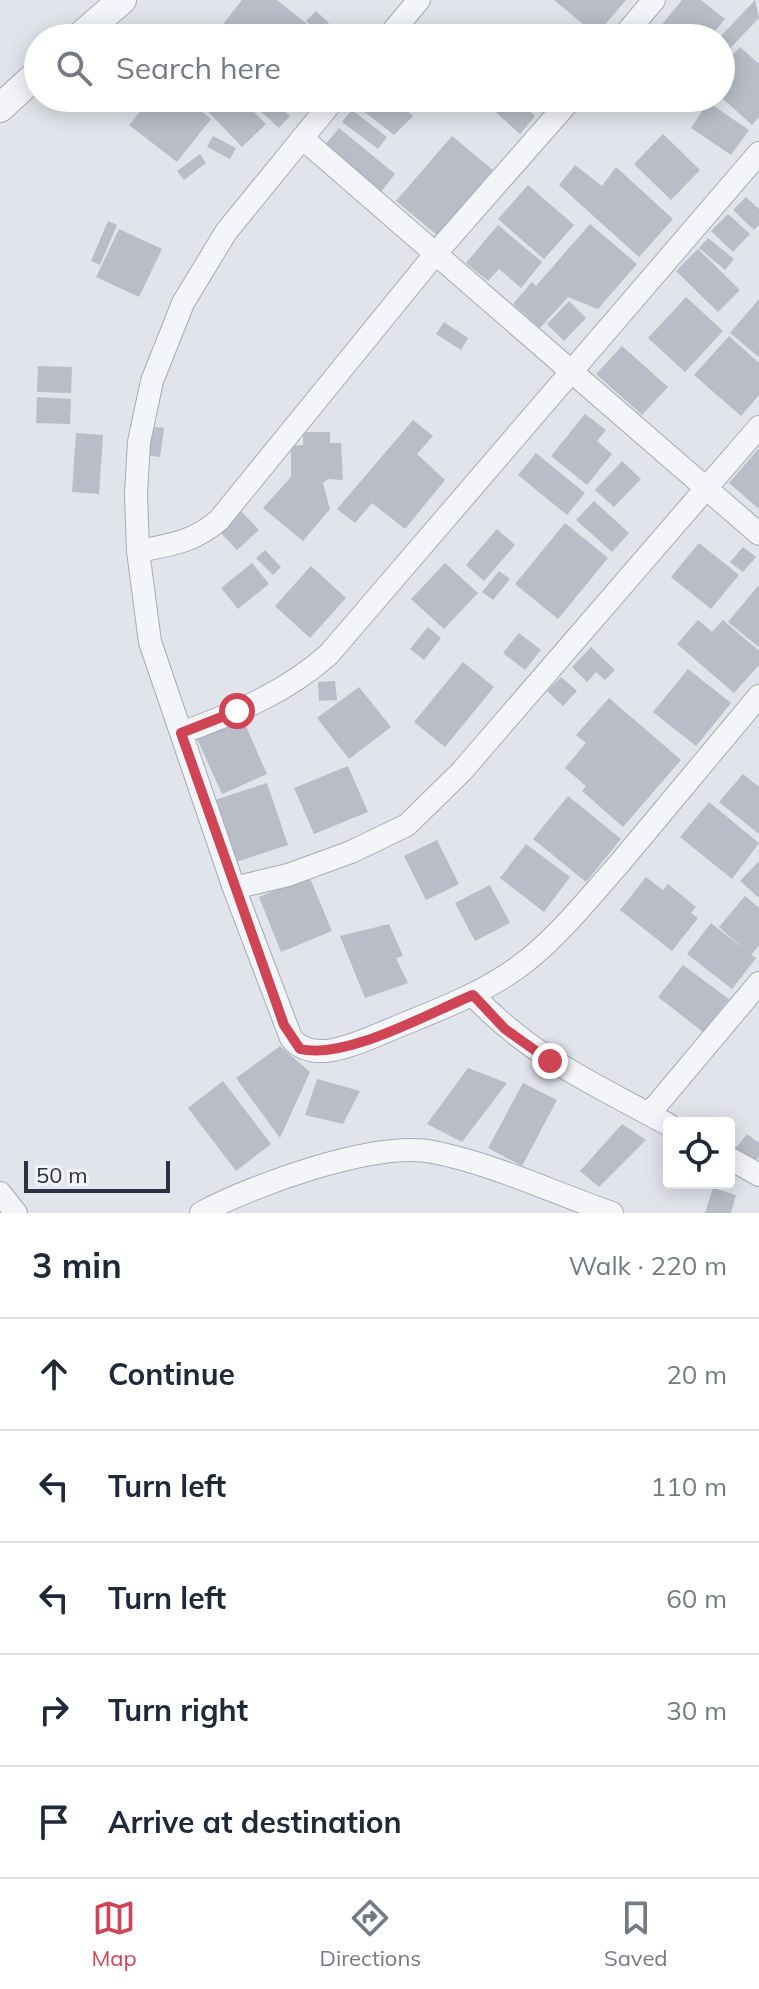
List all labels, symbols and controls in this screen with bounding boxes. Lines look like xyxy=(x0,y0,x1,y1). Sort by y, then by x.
search box xyxy=(24,24,735,112)
icon: search xyxy=(52,46,96,90)
text: Search here xyxy=(116,49,281,87)
route start xyxy=(219,693,255,729)
route end xyxy=(532,1043,568,1079)
map controls xyxy=(663,1117,735,1189)
button: locate xyxy=(663,1117,735,1189)
scale bar xyxy=(24,1157,170,1193)
text: 50 m xyxy=(36,1161,87,1189)
text: 3 min xyxy=(32,1244,122,1287)
text: Walk · 220 m xyxy=(568,1249,727,1282)
icon: ahead xyxy=(32,1352,76,1396)
text: Continue xyxy=(108,1355,235,1393)
text: 20 m xyxy=(666,1358,727,1391)
icon: left xyxy=(32,1464,76,1508)
text: Turn left xyxy=(108,1467,226,1505)
text: 110 m xyxy=(651,1470,727,1503)
icon: left xyxy=(32,1576,76,1620)
text: Turn left xyxy=(108,1579,226,1617)
text: 60 m xyxy=(666,1582,727,1615)
icon: right xyxy=(32,1688,76,1732)
text: Turn right xyxy=(108,1691,248,1729)
text: 30 m xyxy=(666,1694,727,1727)
icon: arrive xyxy=(32,1800,76,1844)
text: Arrive at destination xyxy=(108,1803,402,1841)
tab: Map xyxy=(91,1896,137,1972)
tab: Directions xyxy=(320,1896,421,1972)
tab: Saved xyxy=(604,1896,668,1972)

